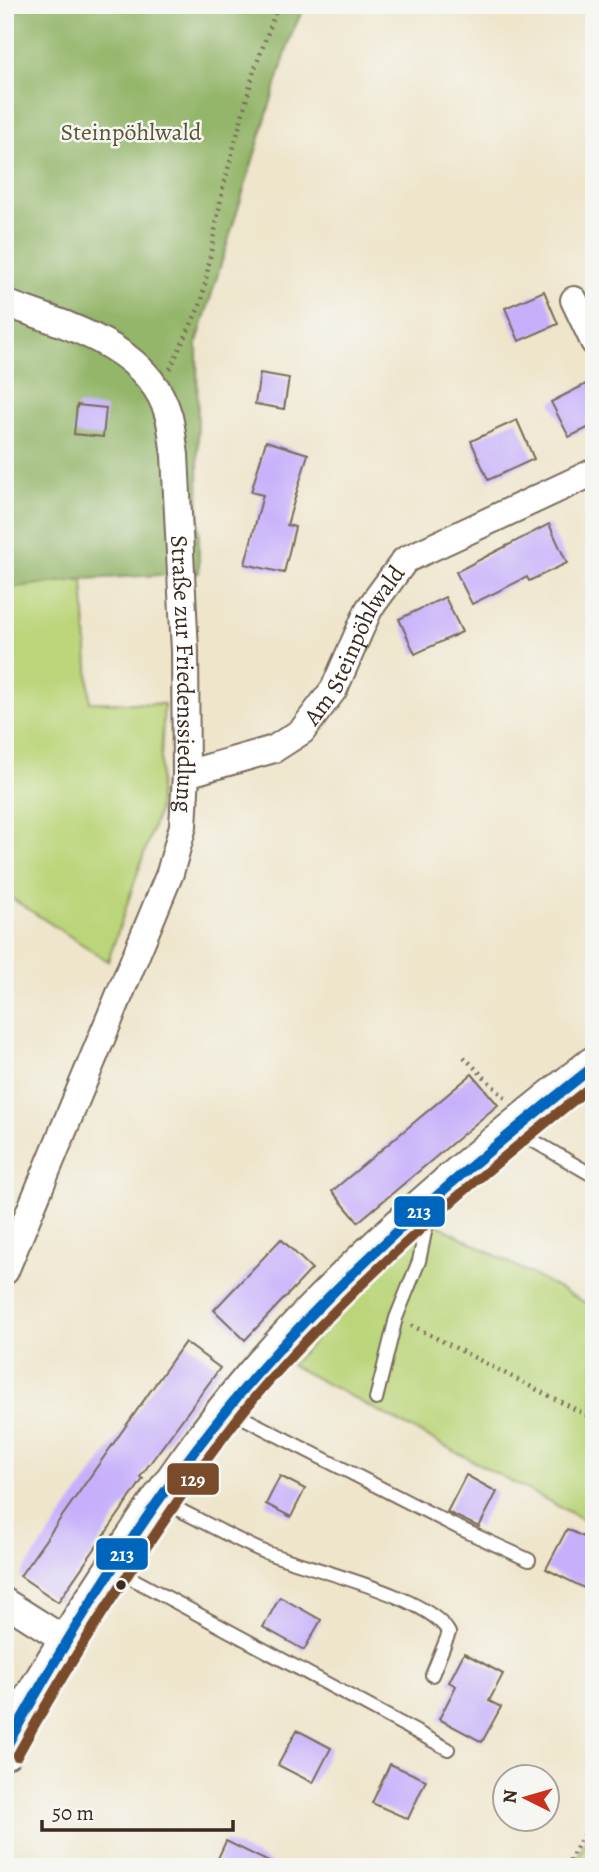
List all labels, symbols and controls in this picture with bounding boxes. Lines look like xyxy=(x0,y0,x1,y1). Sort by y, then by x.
park label: Steinpöhlwald xyxy=(60,116,202,148)
street label: Straße zur Friedenssiedlung xyxy=(163,534,202,814)
street label: Am Steinpöhlwald xyxy=(296,558,412,732)
line badge: 213 xyxy=(393,1195,446,1228)
text: 213 xyxy=(407,1199,431,1225)
line badge: 129 xyxy=(166,1462,220,1496)
text: 129 xyxy=(181,1467,206,1493)
line badge: 213 xyxy=(95,1537,149,1571)
text: 213 xyxy=(110,1542,134,1568)
unlabelled marker xyxy=(114,1578,128,1592)
north arrow xyxy=(490,1764,560,1834)
scale bar xyxy=(42,1788,233,1832)
text: N xyxy=(497,1788,524,1805)
text: 50 m xyxy=(52,1799,94,1827)

